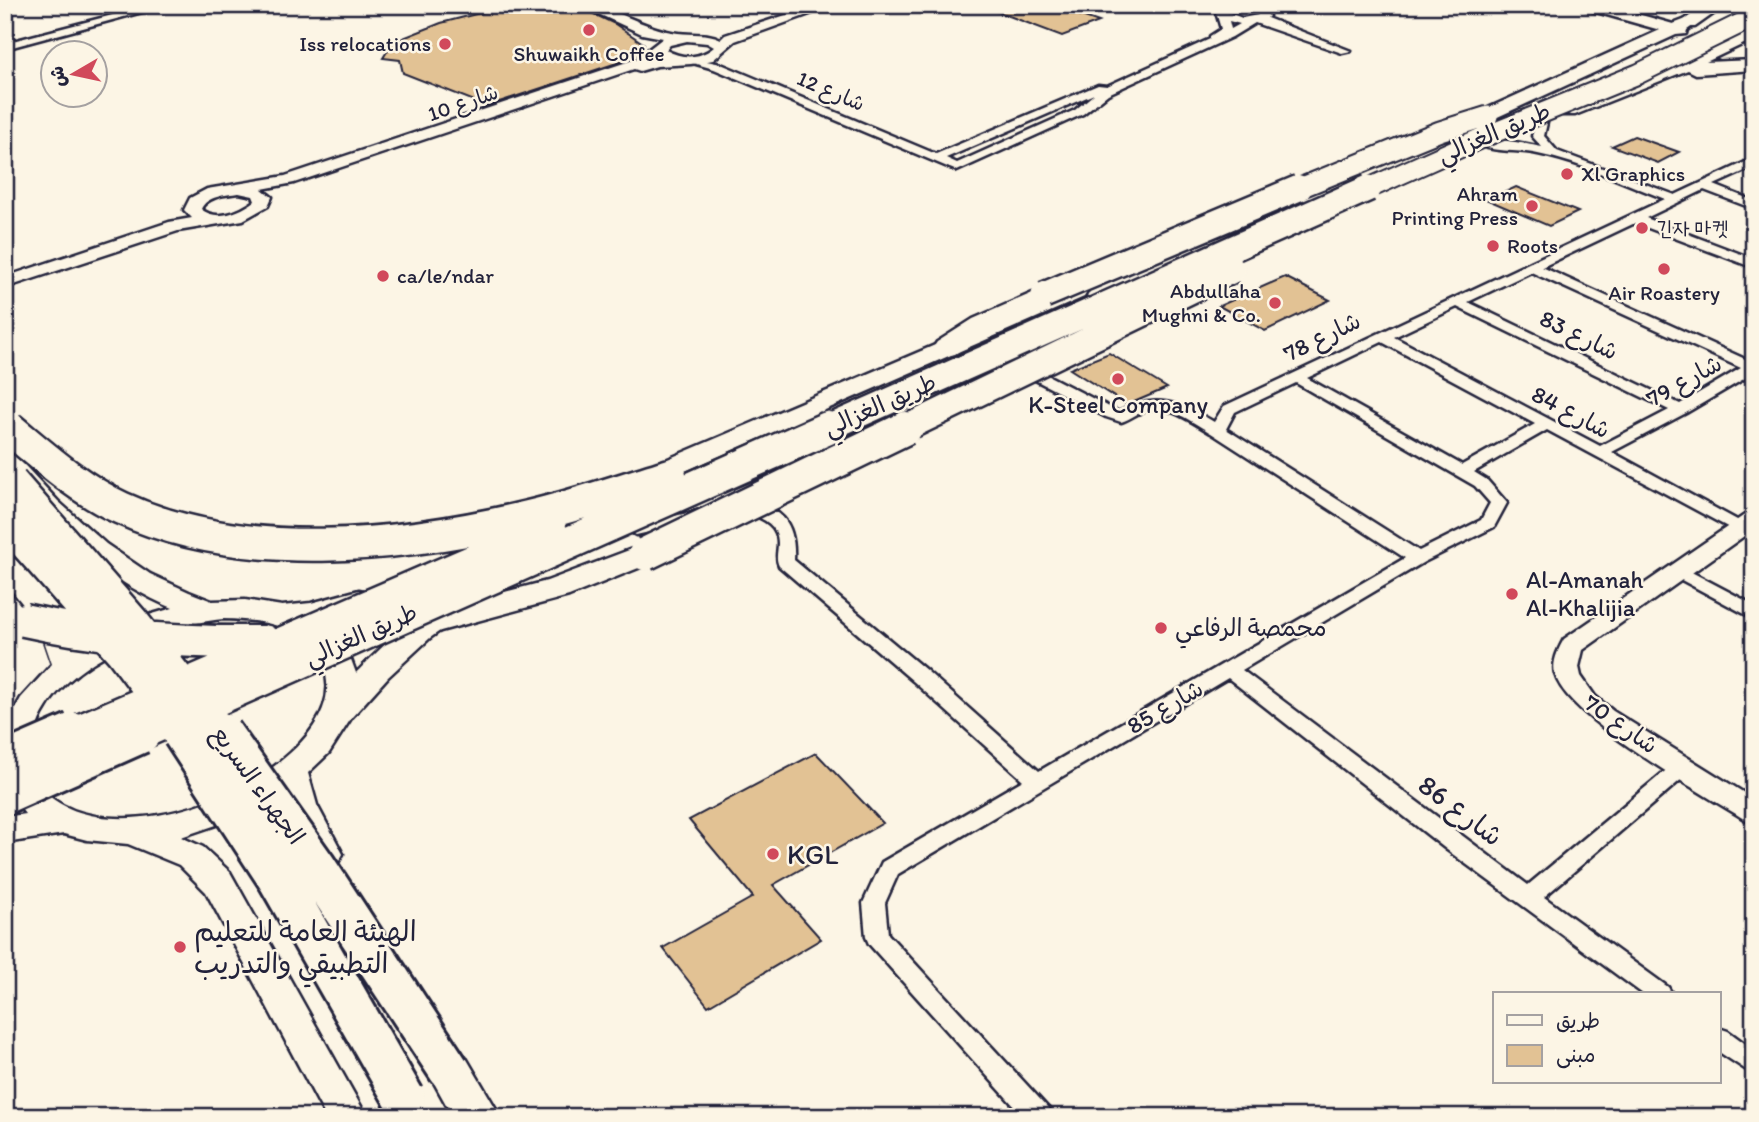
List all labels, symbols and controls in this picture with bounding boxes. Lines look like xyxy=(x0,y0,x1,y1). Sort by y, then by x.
marker: Shuwaikh Coffee xyxy=(581,22,597,38)
place label: Iss relocations xyxy=(299,31,431,56)
marker: Iss relocations xyxy=(437,36,453,52)
north arrow xyxy=(38,38,108,108)
place label: Shuwaikh Coffee xyxy=(513,41,665,66)
text: ش xyxy=(45,64,71,89)
street label: شارع 12 xyxy=(792,65,869,119)
street label: شارع 10 xyxy=(424,79,502,129)
street label: طريق الغزالي xyxy=(1433,96,1558,176)
place label: Xl Graphics xyxy=(1581,161,1685,186)
marker: Xl Graphics xyxy=(1559,166,1575,182)
place label: Ahram Printing Press xyxy=(1391,181,1518,230)
marker: Ahram Printing Press xyxy=(1524,198,1540,214)
place label: 긴자 마켓 xyxy=(1656,215,1728,240)
marker: 긴자 마켓 xyxy=(1634,220,1650,236)
place label: Roots xyxy=(1507,233,1558,258)
marker: Roots xyxy=(1485,238,1501,254)
marker: Air Roastery xyxy=(1656,261,1672,277)
place label: ca/le/ndar xyxy=(397,263,494,288)
marker: ca/le/ndar xyxy=(375,268,391,284)
place label: Abdullaha Mughni & Co. xyxy=(1142,278,1261,327)
place label: Air Roastery xyxy=(1608,280,1720,305)
marker: Abdullaha Mughni & Co. xyxy=(1267,295,1283,311)
street label: شارع 83 xyxy=(1534,303,1623,369)
street label: شارع 78 xyxy=(1278,305,1366,370)
street label: شارع 79 xyxy=(1641,348,1728,416)
street label: طريق الغزالي xyxy=(819,367,943,449)
marker: K-Steel Company xyxy=(1110,371,1126,387)
street label: شارع 84 xyxy=(1526,379,1616,447)
place label: K-Steel Company xyxy=(1028,390,1208,419)
place label: Al-Amanah Al-Khalijia xyxy=(1526,565,1643,622)
marker: Al-Amanah Al-Khalijia xyxy=(1504,586,1520,602)
street label: طريق الغزالي xyxy=(300,597,424,679)
place label: محمصة الرفاعي xyxy=(1175,613,1327,649)
marker: محمصة الرفاعي xyxy=(1153,620,1169,636)
street label: شارع 85 xyxy=(1122,673,1209,742)
street label: شارع 70 xyxy=(1577,688,1664,762)
street label: الجهراء السريع xyxy=(203,720,311,852)
street label: شارع 86 xyxy=(1410,767,1510,855)
place label: KGL xyxy=(787,837,838,871)
marker: KGL xyxy=(765,846,781,862)
place label: الهيئة العامة للتعليم التطبيقي والتدريب xyxy=(194,914,417,988)
marker: الهيئة العامة للتعليم التطبيقي والتدريب xyxy=(172,939,188,955)
legend xyxy=(1493,992,1720,1084)
text: طريق xyxy=(1556,1008,1600,1033)
text: مبنى xyxy=(1556,1042,1595,1069)

